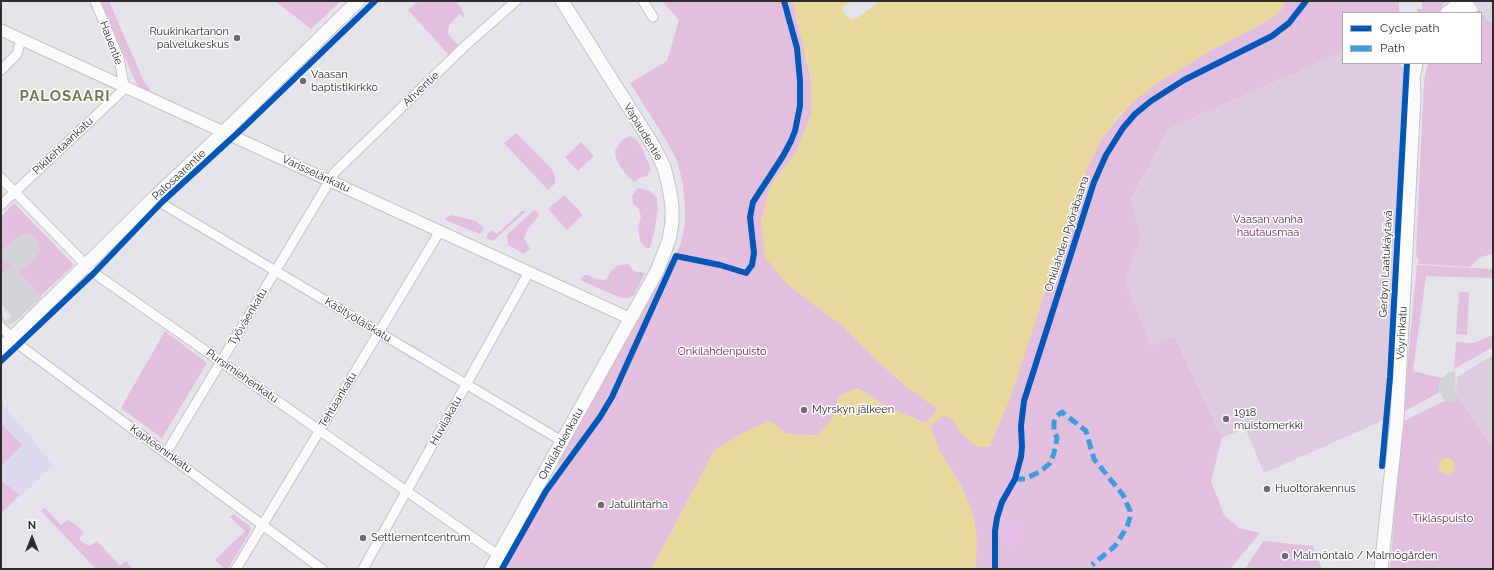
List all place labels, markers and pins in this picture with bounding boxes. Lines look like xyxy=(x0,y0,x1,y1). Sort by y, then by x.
place label: Ruukinkartanon palvelukeskus xyxy=(149,25,229,51)
marker: Ruukinkartanon palvelukeskus xyxy=(232,33,242,43)
place label: Vaasan baptistikirkko xyxy=(311,68,378,94)
marker: Vaasan baptistikirkko xyxy=(298,76,308,86)
place label: Myrskyn jälkeen xyxy=(812,403,894,417)
marker: Myrskyn jälkeen xyxy=(799,405,809,415)
place label: 1918 muistomerkki xyxy=(1234,406,1303,432)
marker: 1918 muistomerkki xyxy=(1221,414,1231,424)
place label: Huoltorakennus xyxy=(1275,482,1356,496)
marker: Huoltorakennus xyxy=(1262,484,1272,494)
place label: Jatulintarha xyxy=(609,498,668,512)
marker: Jatulintarha xyxy=(596,500,606,510)
place label: Settlementcentrum xyxy=(371,531,470,545)
marker: Settlementcentrum xyxy=(358,533,368,543)
place label: Malmöntalo / Malmögården xyxy=(1293,549,1438,563)
marker: Malmöntalo / Malmögården xyxy=(1280,551,1290,561)

